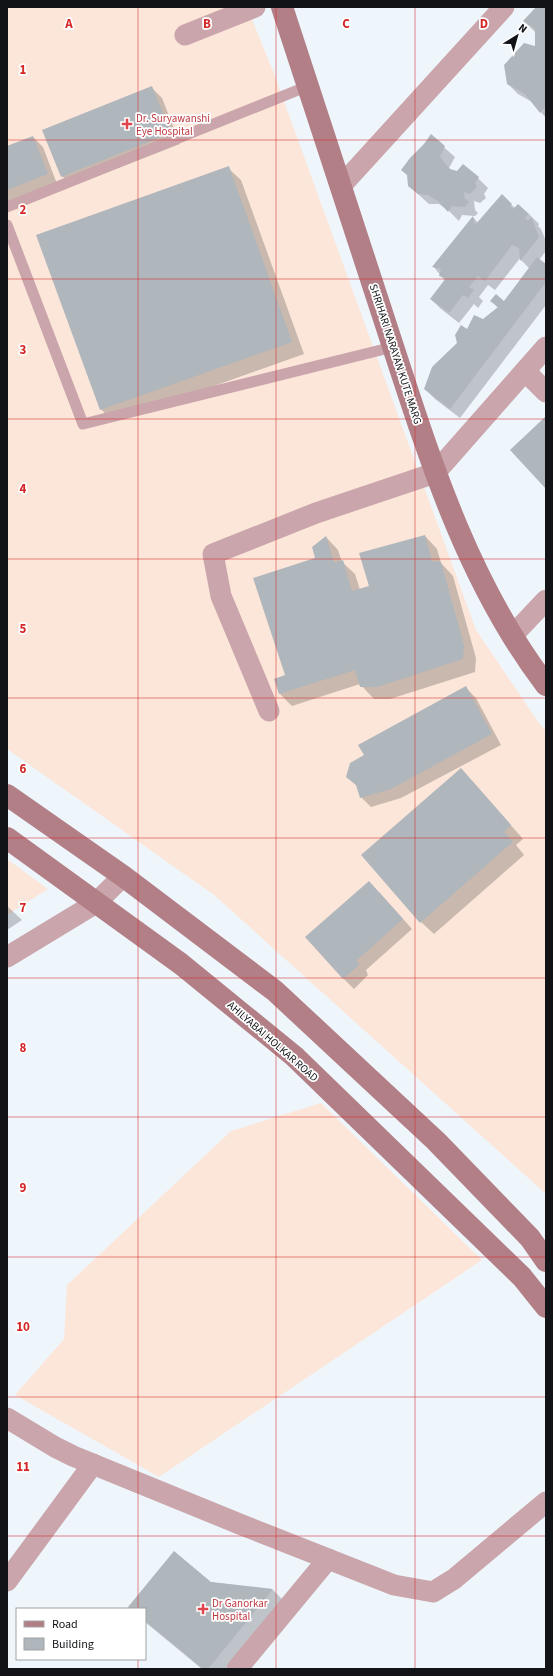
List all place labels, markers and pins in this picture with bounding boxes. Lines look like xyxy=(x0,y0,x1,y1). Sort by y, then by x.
place label: Dr. Suryawanshi Eye Hospital xyxy=(136,111,210,139)
marker: Dr. Suryawanshi Eye Hospital xyxy=(121,118,133,130)
place label: Dr Ganorkar Hospital xyxy=(212,1596,268,1624)
marker: Dr Ganorkar Hospital xyxy=(197,1603,209,1615)

